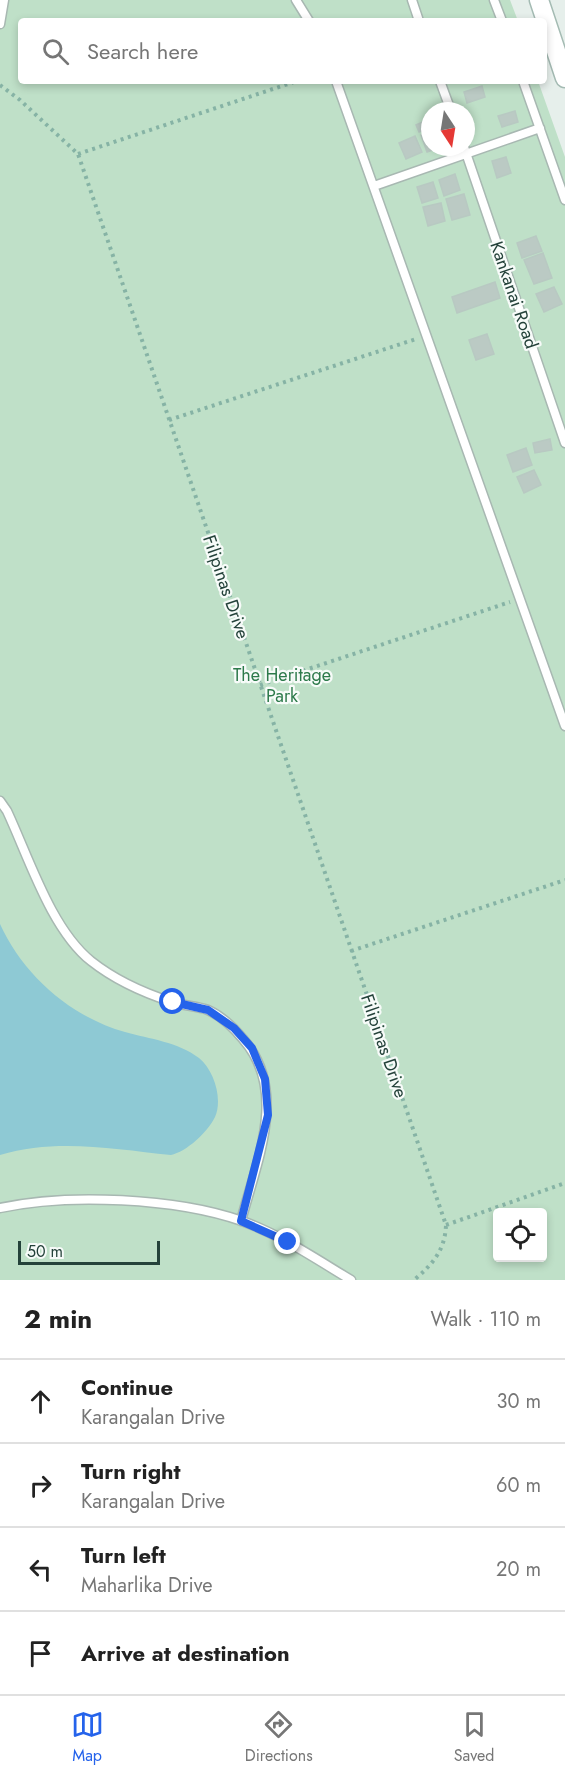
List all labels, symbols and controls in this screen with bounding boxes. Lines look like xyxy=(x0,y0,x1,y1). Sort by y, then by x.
search box xyxy=(18,18,547,84)
icon: search xyxy=(39,35,72,68)
text: Search here xyxy=(87,35,198,67)
north arrow xyxy=(421,102,475,156)
street label: Kankanai Road xyxy=(483,238,545,352)
street label: Filipinas Drive xyxy=(196,532,256,642)
park label: The Heritage Park xyxy=(233,662,331,709)
route start xyxy=(159,988,185,1014)
street label: Filipinas Drive xyxy=(354,991,414,1101)
map controls xyxy=(493,1208,547,1262)
button: locate xyxy=(493,1208,547,1262)
route end xyxy=(274,1228,300,1254)
scale bar xyxy=(18,1238,160,1266)
text: 50 m xyxy=(27,1240,63,1263)
text: 2 min xyxy=(24,1300,92,1338)
text: Walk · 110 m xyxy=(431,1305,541,1334)
text: Continue xyxy=(81,1371,173,1403)
icon: ahead xyxy=(24,1385,57,1418)
text: 30 m xyxy=(496,1387,541,1416)
text: Karangalan Drive xyxy=(81,1403,225,1432)
text: Turn right xyxy=(81,1455,181,1487)
icon: right xyxy=(24,1469,57,1502)
text: 60 m xyxy=(496,1471,541,1500)
text: Karangalan Drive xyxy=(81,1487,225,1516)
text: Turn left xyxy=(81,1539,166,1571)
icon: left xyxy=(24,1553,57,1586)
text: 20 m xyxy=(496,1555,541,1584)
text: Maharlika Drive xyxy=(81,1571,212,1600)
icon: arrive xyxy=(24,1637,57,1670)
text: Arrive at destination xyxy=(81,1637,290,1669)
tab: Map xyxy=(71,1708,104,1767)
tab: Directions xyxy=(245,1708,313,1767)
tab: Saved xyxy=(454,1708,494,1767)

